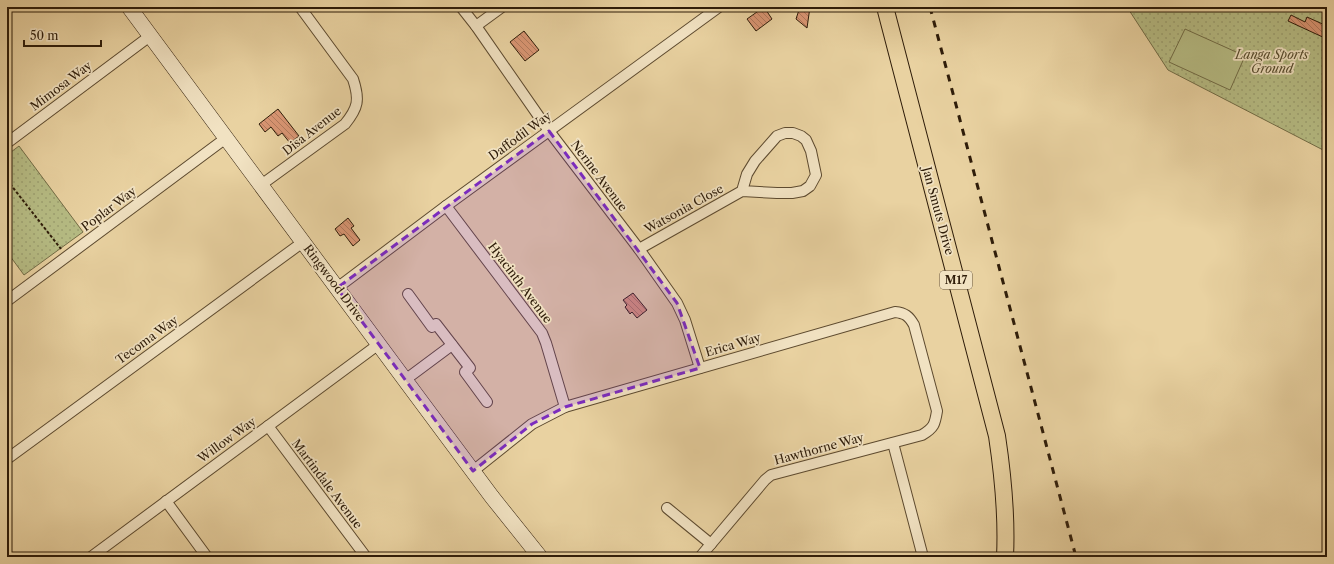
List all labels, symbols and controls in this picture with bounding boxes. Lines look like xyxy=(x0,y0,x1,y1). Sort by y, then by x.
scale bar xyxy=(24,22,101,48)
text: 50 m xyxy=(30,28,59,43)
park label: Langa Sports Ground xyxy=(1234,47,1309,76)
street label: Mimosa Way xyxy=(27,57,95,114)
street label: Disa Avenue xyxy=(279,103,344,158)
street label: Daffodil Way xyxy=(486,108,554,163)
street label: Nerine Avenue xyxy=(568,137,631,214)
street label: Jan Smuts Drive xyxy=(919,163,958,257)
street label: Watsonia Close xyxy=(641,181,726,237)
street label: Poplar Way xyxy=(78,183,139,234)
street label: Hyacinth Avenue xyxy=(485,239,556,326)
street label: Ringwood Drive xyxy=(301,241,368,324)
road number: M17 xyxy=(940,271,972,289)
street label: Tecoma Way xyxy=(113,312,181,367)
street label: Erica Way xyxy=(703,329,763,360)
street label: Willow Way xyxy=(194,413,259,466)
street label: Hawthorne Way xyxy=(772,429,866,468)
street label: Martindale Avenue xyxy=(289,436,366,532)

